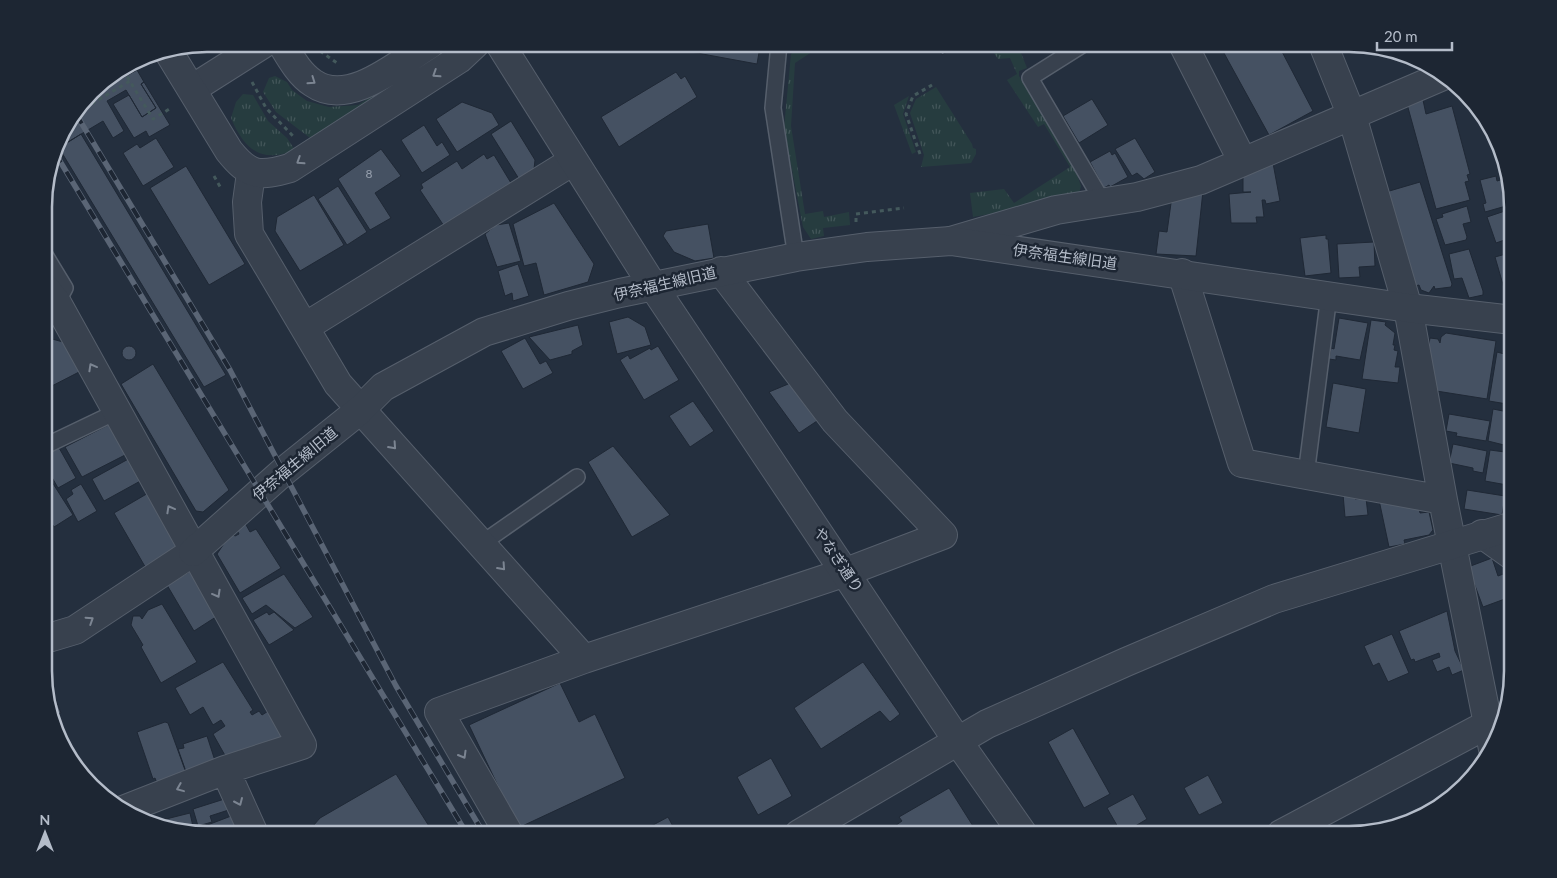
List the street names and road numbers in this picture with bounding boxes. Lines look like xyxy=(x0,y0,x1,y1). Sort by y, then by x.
street label: 伊奈福生線旧道 xyxy=(1012,240,1118,272)
street label: 伊奈福生線旧道 xyxy=(612,262,718,304)
street label: 伊奈福生線旧道 xyxy=(248,423,340,504)
street label: やなぎ通り xyxy=(810,523,867,596)

